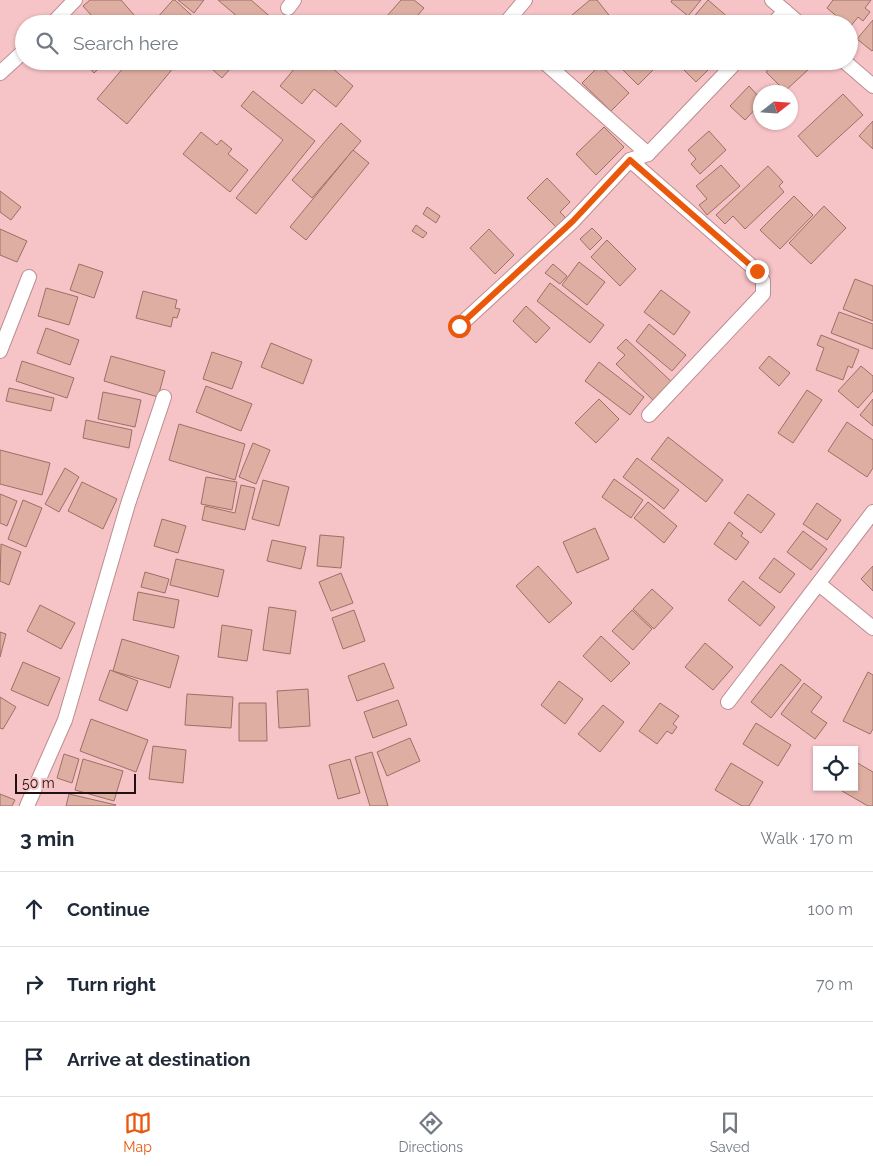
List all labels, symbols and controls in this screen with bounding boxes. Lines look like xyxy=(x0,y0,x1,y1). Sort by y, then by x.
search box xyxy=(15,15,858,70)
icon: search xyxy=(33,29,61,57)
text: Search here xyxy=(73,32,179,54)
north arrow xyxy=(753,85,798,130)
route end xyxy=(746,260,769,283)
route start xyxy=(448,315,471,338)
map controls xyxy=(813,746,858,791)
button: locate xyxy=(813,746,858,791)
scale bar xyxy=(15,771,136,794)
text: 50 m xyxy=(22,775,55,791)
text: 3 min xyxy=(20,826,74,851)
text: Walk · 170 m xyxy=(761,829,853,848)
icon: ahead xyxy=(20,895,48,923)
text: Continue xyxy=(67,898,150,920)
text: 100 m xyxy=(808,900,853,919)
icon: right xyxy=(20,970,48,998)
text: Turn right xyxy=(67,973,156,995)
text: 70 m xyxy=(816,975,853,994)
icon: arrive xyxy=(20,1045,48,1073)
text: Arrive at destination xyxy=(67,1048,251,1070)
tab: Map xyxy=(123,1109,152,1155)
tab: Directions xyxy=(398,1109,463,1155)
tab: Saved xyxy=(710,1109,750,1155)

